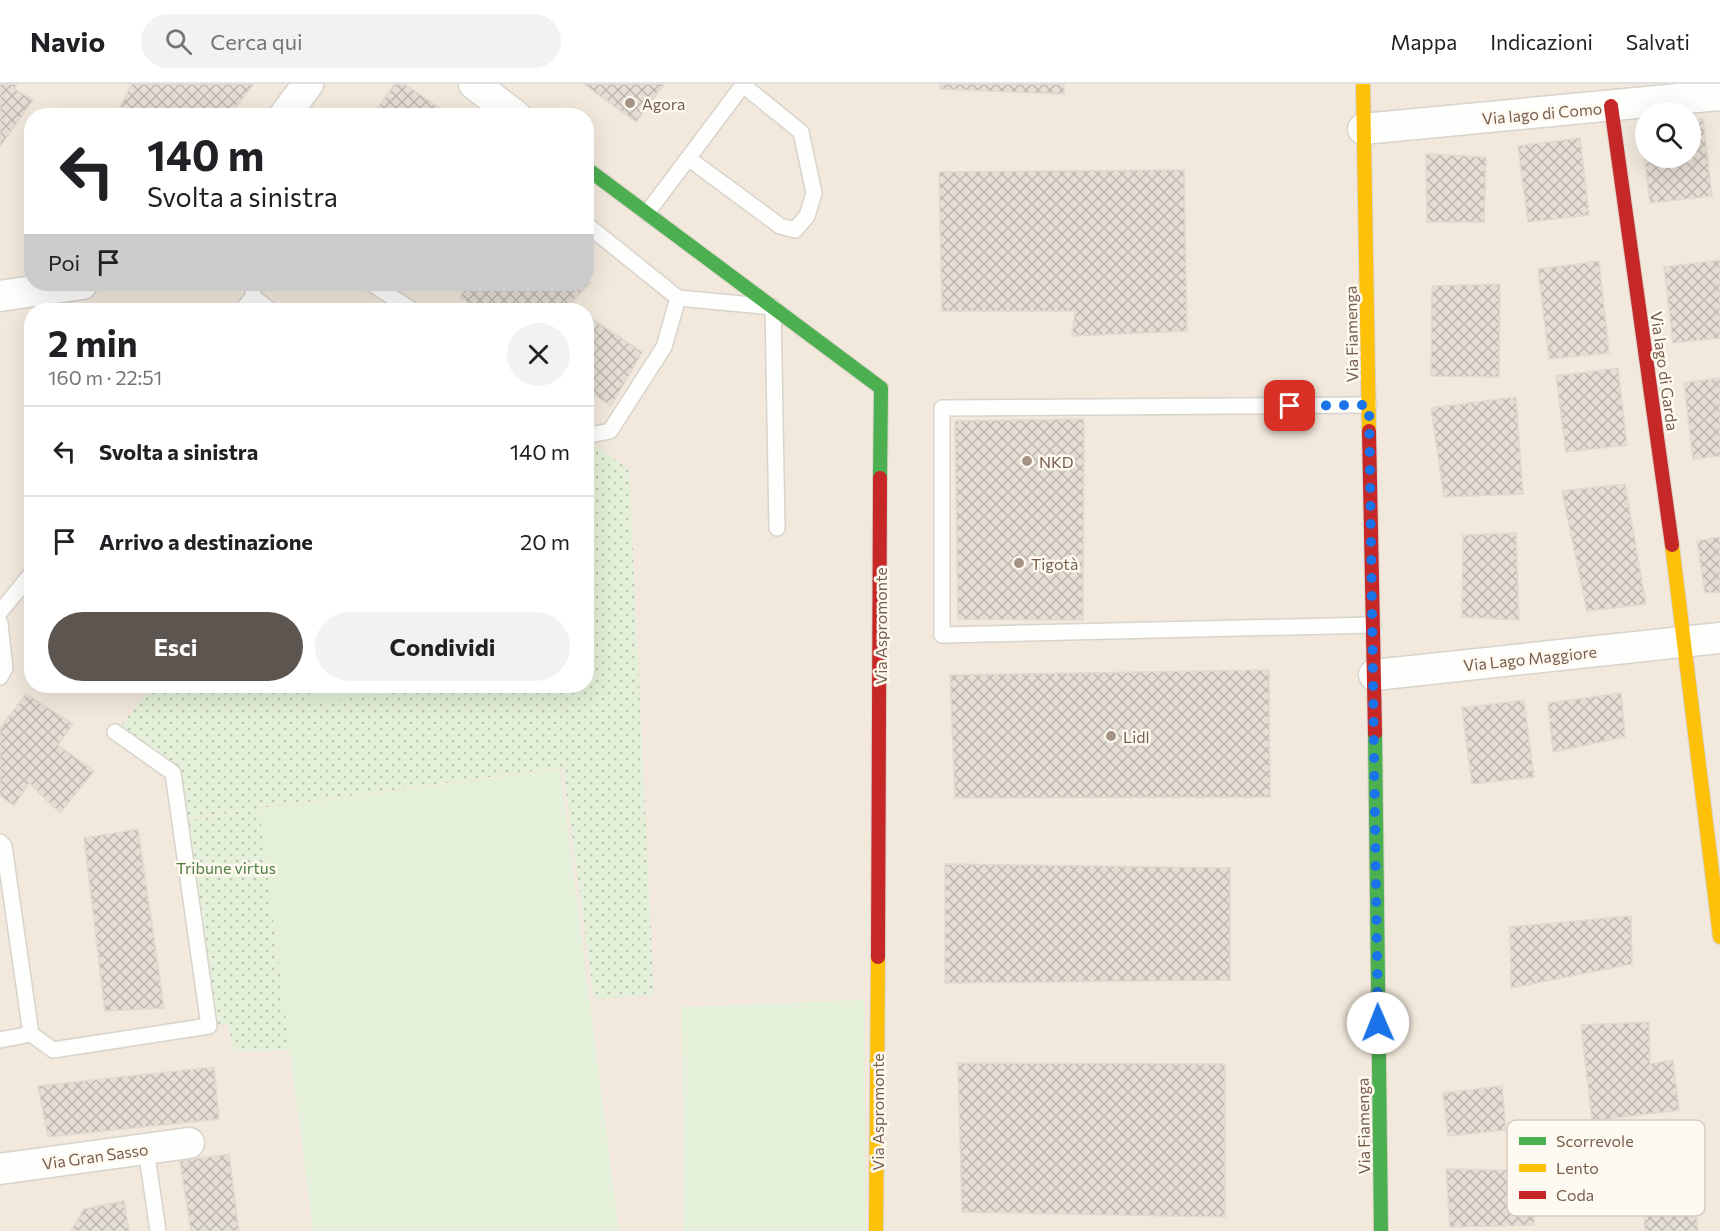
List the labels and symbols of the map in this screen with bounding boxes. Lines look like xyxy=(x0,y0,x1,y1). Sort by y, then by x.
place label: Agora xyxy=(642,94,685,113)
marker: Agora xyxy=(623,96,637,110)
street label: Via lago di Como xyxy=(1481,98,1603,128)
street label: Via Fiamenga xyxy=(1341,285,1361,383)
street label: Via lago di Garda xyxy=(1647,310,1683,432)
pin xyxy=(1264,380,1315,431)
place label: NKD xyxy=(1039,452,1074,471)
marker: NKD xyxy=(1020,454,1034,468)
place label: Tigotà xyxy=(1031,554,1078,573)
marker: Tigotà xyxy=(1012,556,1026,570)
street label: Via Aspromonte xyxy=(871,567,890,685)
street label: Via Lago Maggiore xyxy=(1462,642,1598,674)
place label: Lidl xyxy=(1123,727,1150,746)
marker: Lidl xyxy=(1104,729,1118,743)
park label: Tribune virtus xyxy=(176,858,276,877)
position arrow xyxy=(1346,991,1410,1055)
street label: Via Aspromonte xyxy=(868,1053,887,1171)
street label: Via Fiamenga xyxy=(1353,1077,1373,1175)
legend xyxy=(1507,1120,1705,1216)
text: Scorrevole xyxy=(1556,1131,1634,1150)
street label: Via Gran Sasso xyxy=(41,1139,149,1173)
text: Lento xyxy=(1556,1158,1599,1177)
text: Coda xyxy=(1556,1185,1594,1204)

